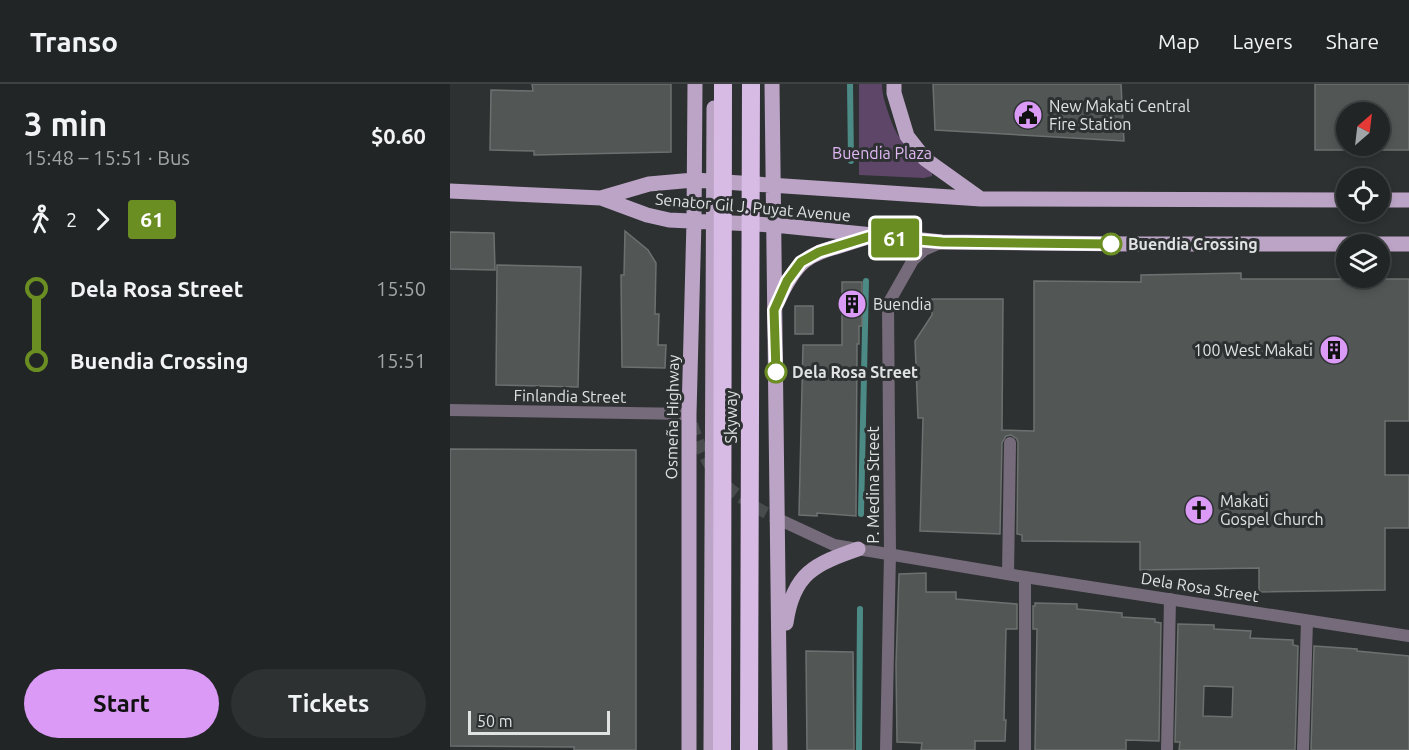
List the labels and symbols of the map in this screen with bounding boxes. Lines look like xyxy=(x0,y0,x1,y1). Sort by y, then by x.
place label: New Makati Central Fire Station xyxy=(1049,97,1190,133)
public building icon: New Makati Central Fire Station xyxy=(1012,99,1044,131)
north arrow xyxy=(1336,102,1390,156)
park label: Buendia Plaza xyxy=(832,144,932,162)
street label: Senator Gil J. Puyat Avenue xyxy=(654,189,852,225)
line badge: 61 xyxy=(868,218,922,258)
marker: Buendia Crossing xyxy=(1100,233,1122,255)
place label: Buendia Crossing xyxy=(1128,235,1258,253)
building icon: Buendia xyxy=(836,288,868,320)
place label: Buendia xyxy=(873,295,932,313)
building icon: 100 West Makati xyxy=(1318,334,1350,366)
place label: 100 West Makati xyxy=(1193,341,1313,359)
street label: Osmeña Highway xyxy=(662,354,682,480)
marker: Dela Rosa Street xyxy=(765,361,787,383)
place label: Dela Rosa Street xyxy=(792,363,918,381)
street label: Finlandia Street xyxy=(513,386,627,406)
street label: Skyway xyxy=(722,390,740,443)
street label: P. Medina Street xyxy=(864,426,882,544)
place label: Makati Gospel Church xyxy=(1220,492,1324,528)
church icon: Makati Gospel Church xyxy=(1183,494,1215,526)
street label: Dela Rosa Street xyxy=(1140,569,1261,605)
scale bar xyxy=(468,708,610,736)

